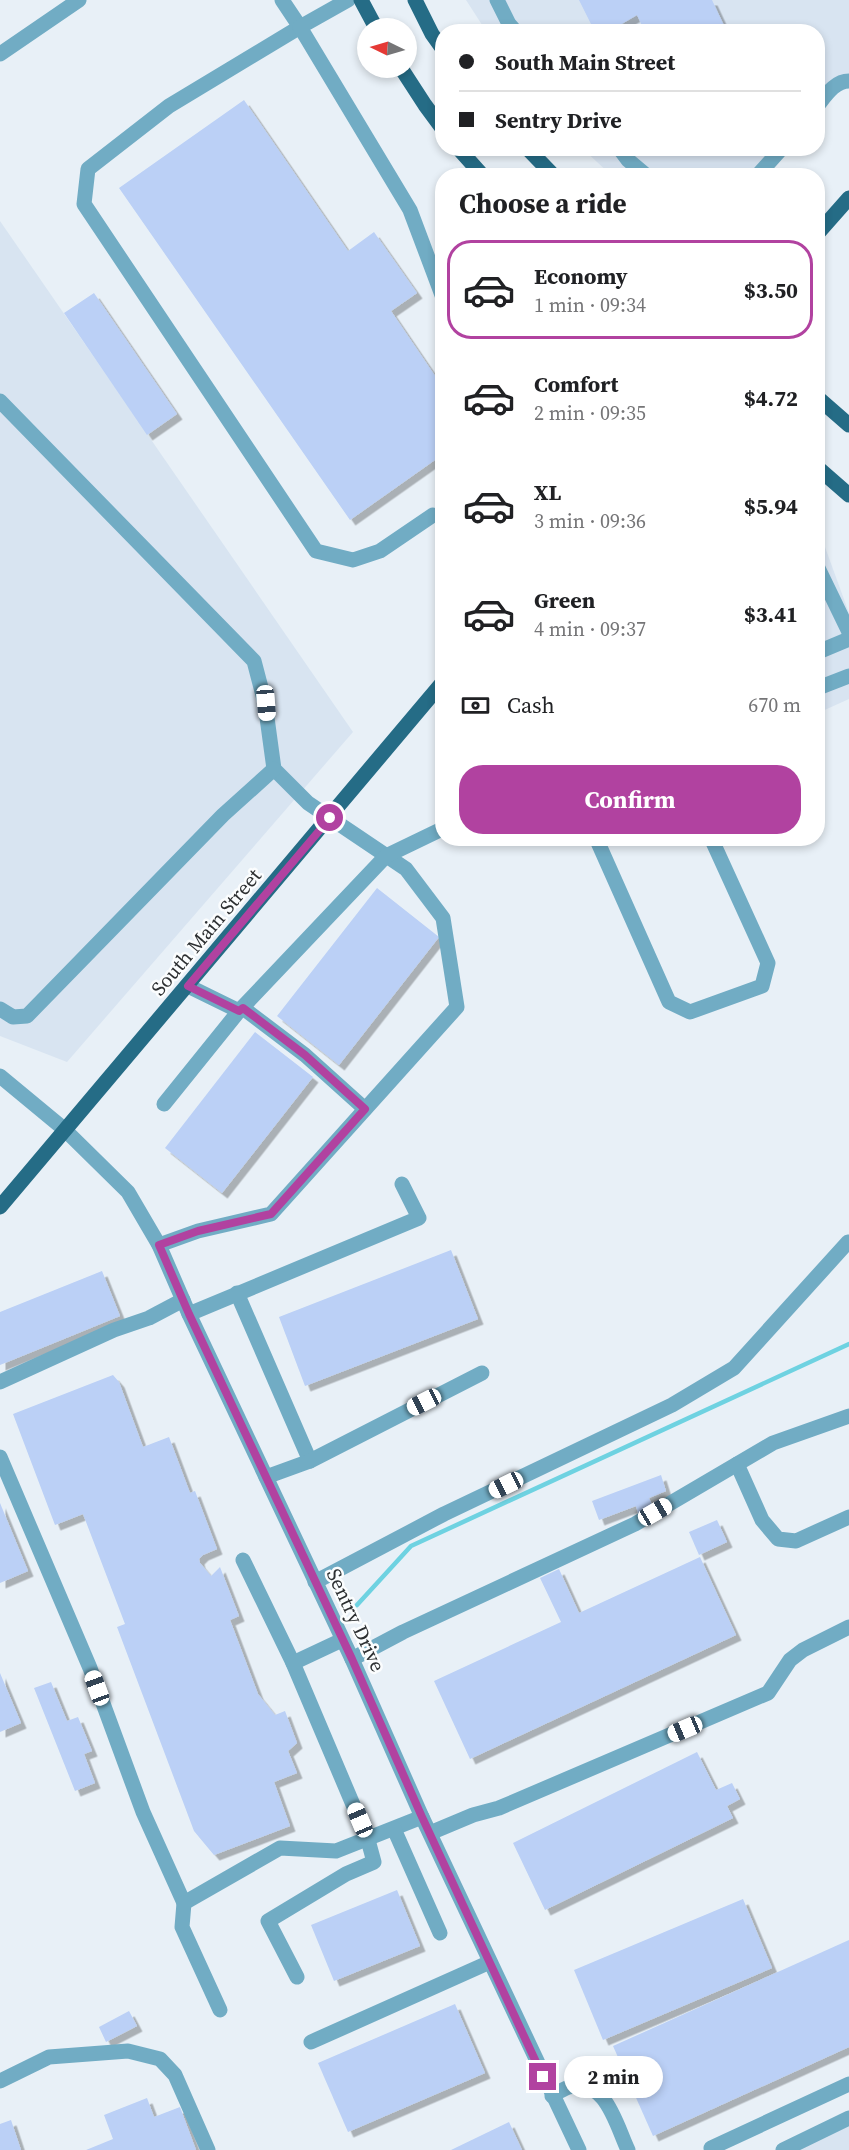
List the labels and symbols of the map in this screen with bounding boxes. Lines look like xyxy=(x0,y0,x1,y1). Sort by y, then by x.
north arrow xyxy=(357,18,417,78)
car xyxy=(255,684,277,722)
route start xyxy=(316,804,343,831)
street label: South Main Street xyxy=(144,862,268,1002)
car xyxy=(404,1386,444,1418)
car xyxy=(486,1469,526,1501)
car xyxy=(635,1495,675,1529)
street label: Sentry Drive xyxy=(320,1564,392,1676)
car xyxy=(82,1668,112,1708)
car xyxy=(665,1714,705,1744)
car xyxy=(345,1800,375,1840)
callout: 2 min xyxy=(564,2056,663,2098)
route end xyxy=(529,2063,556,2090)

